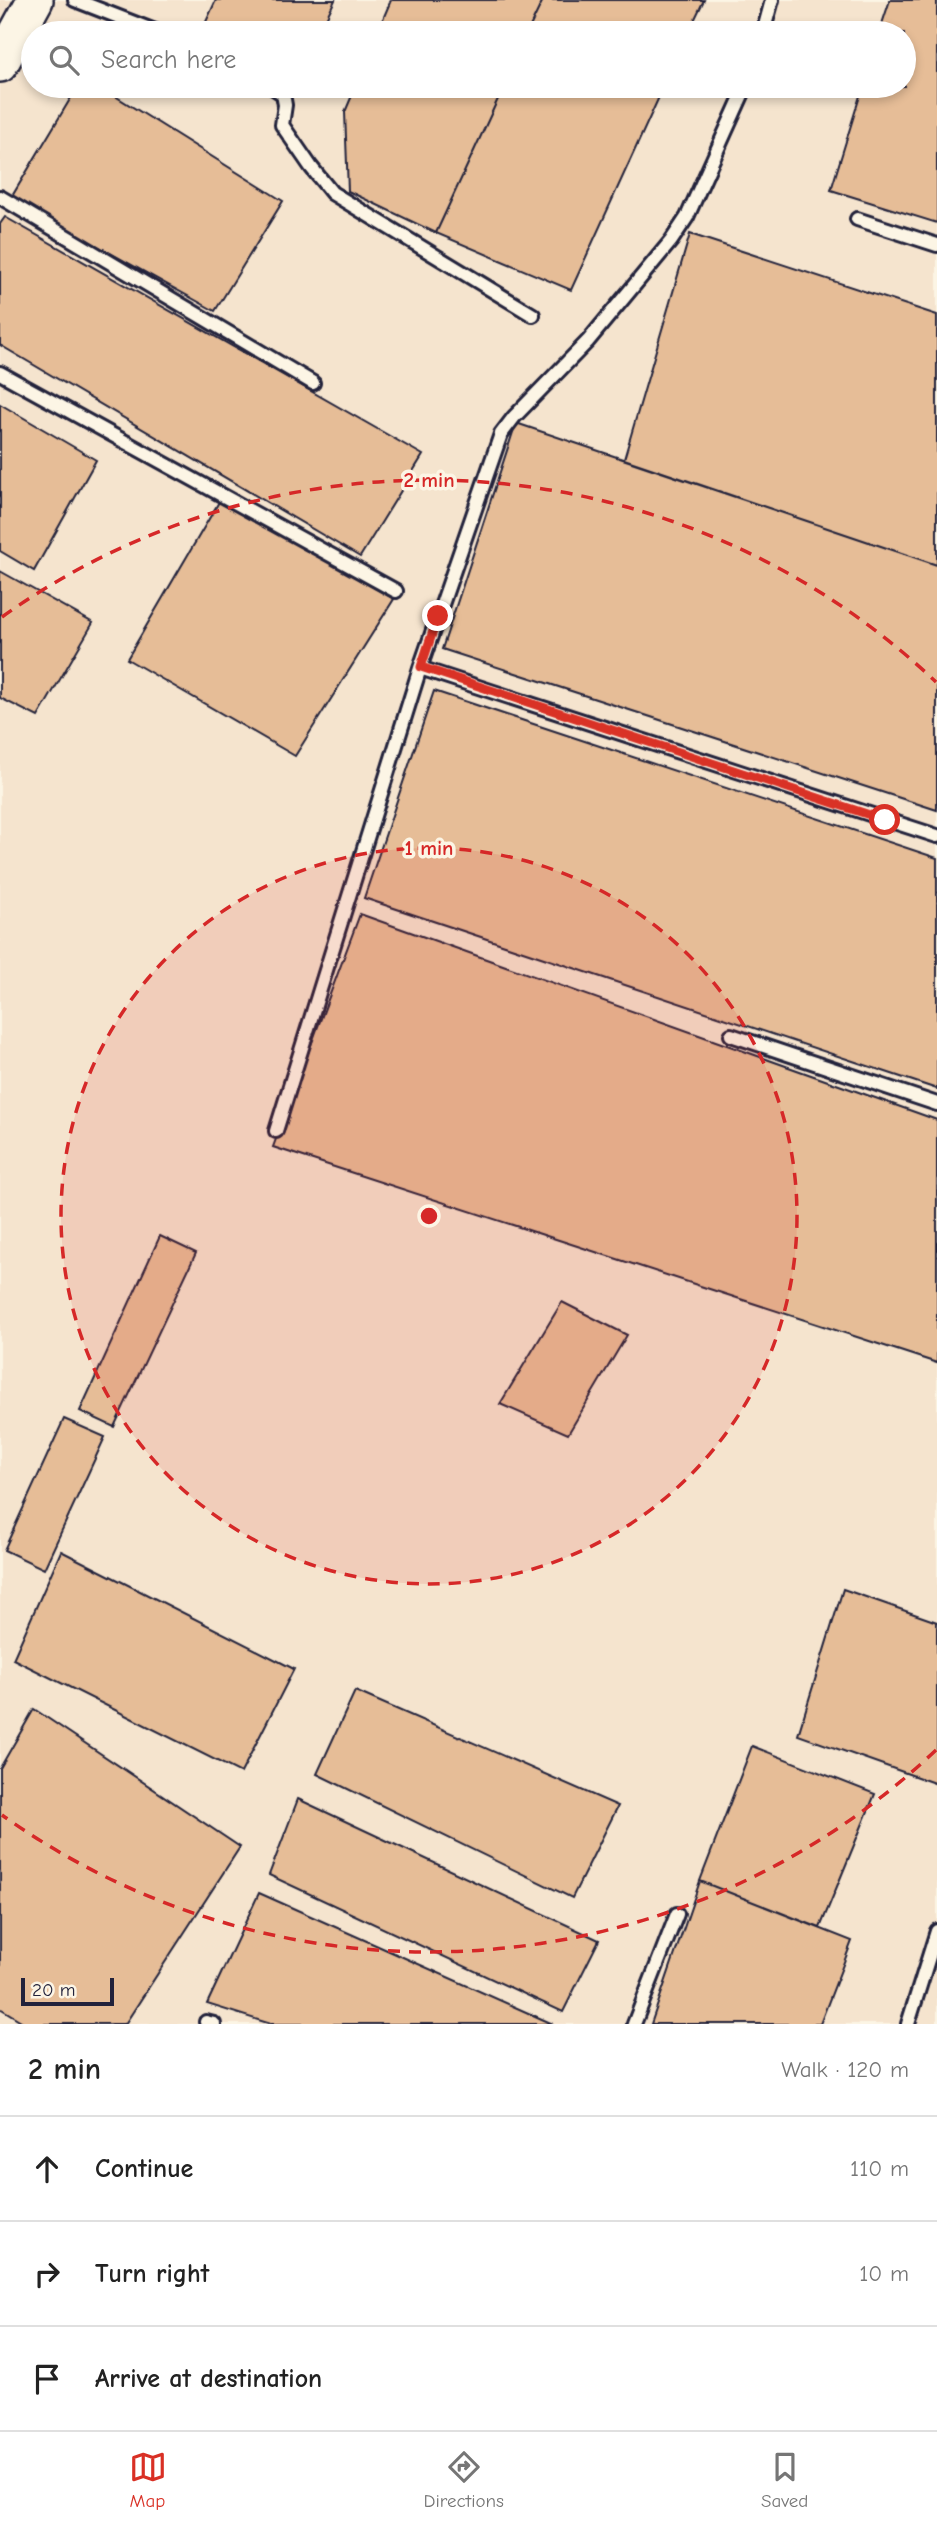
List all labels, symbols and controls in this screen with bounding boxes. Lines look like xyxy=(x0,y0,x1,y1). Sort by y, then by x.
search box xyxy=(21,21,916,98)
icon: search xyxy=(45,41,83,79)
text: Search here xyxy=(101,45,236,75)
text: 2 min xyxy=(403,468,455,492)
route end xyxy=(422,600,453,631)
route start xyxy=(869,804,900,835)
text: 1 min xyxy=(405,836,453,860)
centre of rings xyxy=(417,1204,441,1228)
scale bar xyxy=(21,1975,114,2007)
text: 20 m xyxy=(32,1979,76,2001)
text: 2 min xyxy=(28,2052,101,2087)
text: Walk · 120 m xyxy=(781,2056,909,2083)
icon: ahead xyxy=(28,2150,66,2188)
text: Continue xyxy=(95,2154,193,2184)
text: 110 m xyxy=(850,2155,909,2182)
icon: right xyxy=(28,2255,66,2293)
text: Turn right xyxy=(95,2259,209,2289)
text: 10 m xyxy=(859,2260,909,2287)
icon: arrive xyxy=(28,2360,66,2398)
text: Arrive at destination xyxy=(95,2364,322,2394)
tab: Map xyxy=(129,2448,167,2512)
tab: Directions xyxy=(424,2448,504,2512)
tab: Saved xyxy=(761,2448,808,2512)

